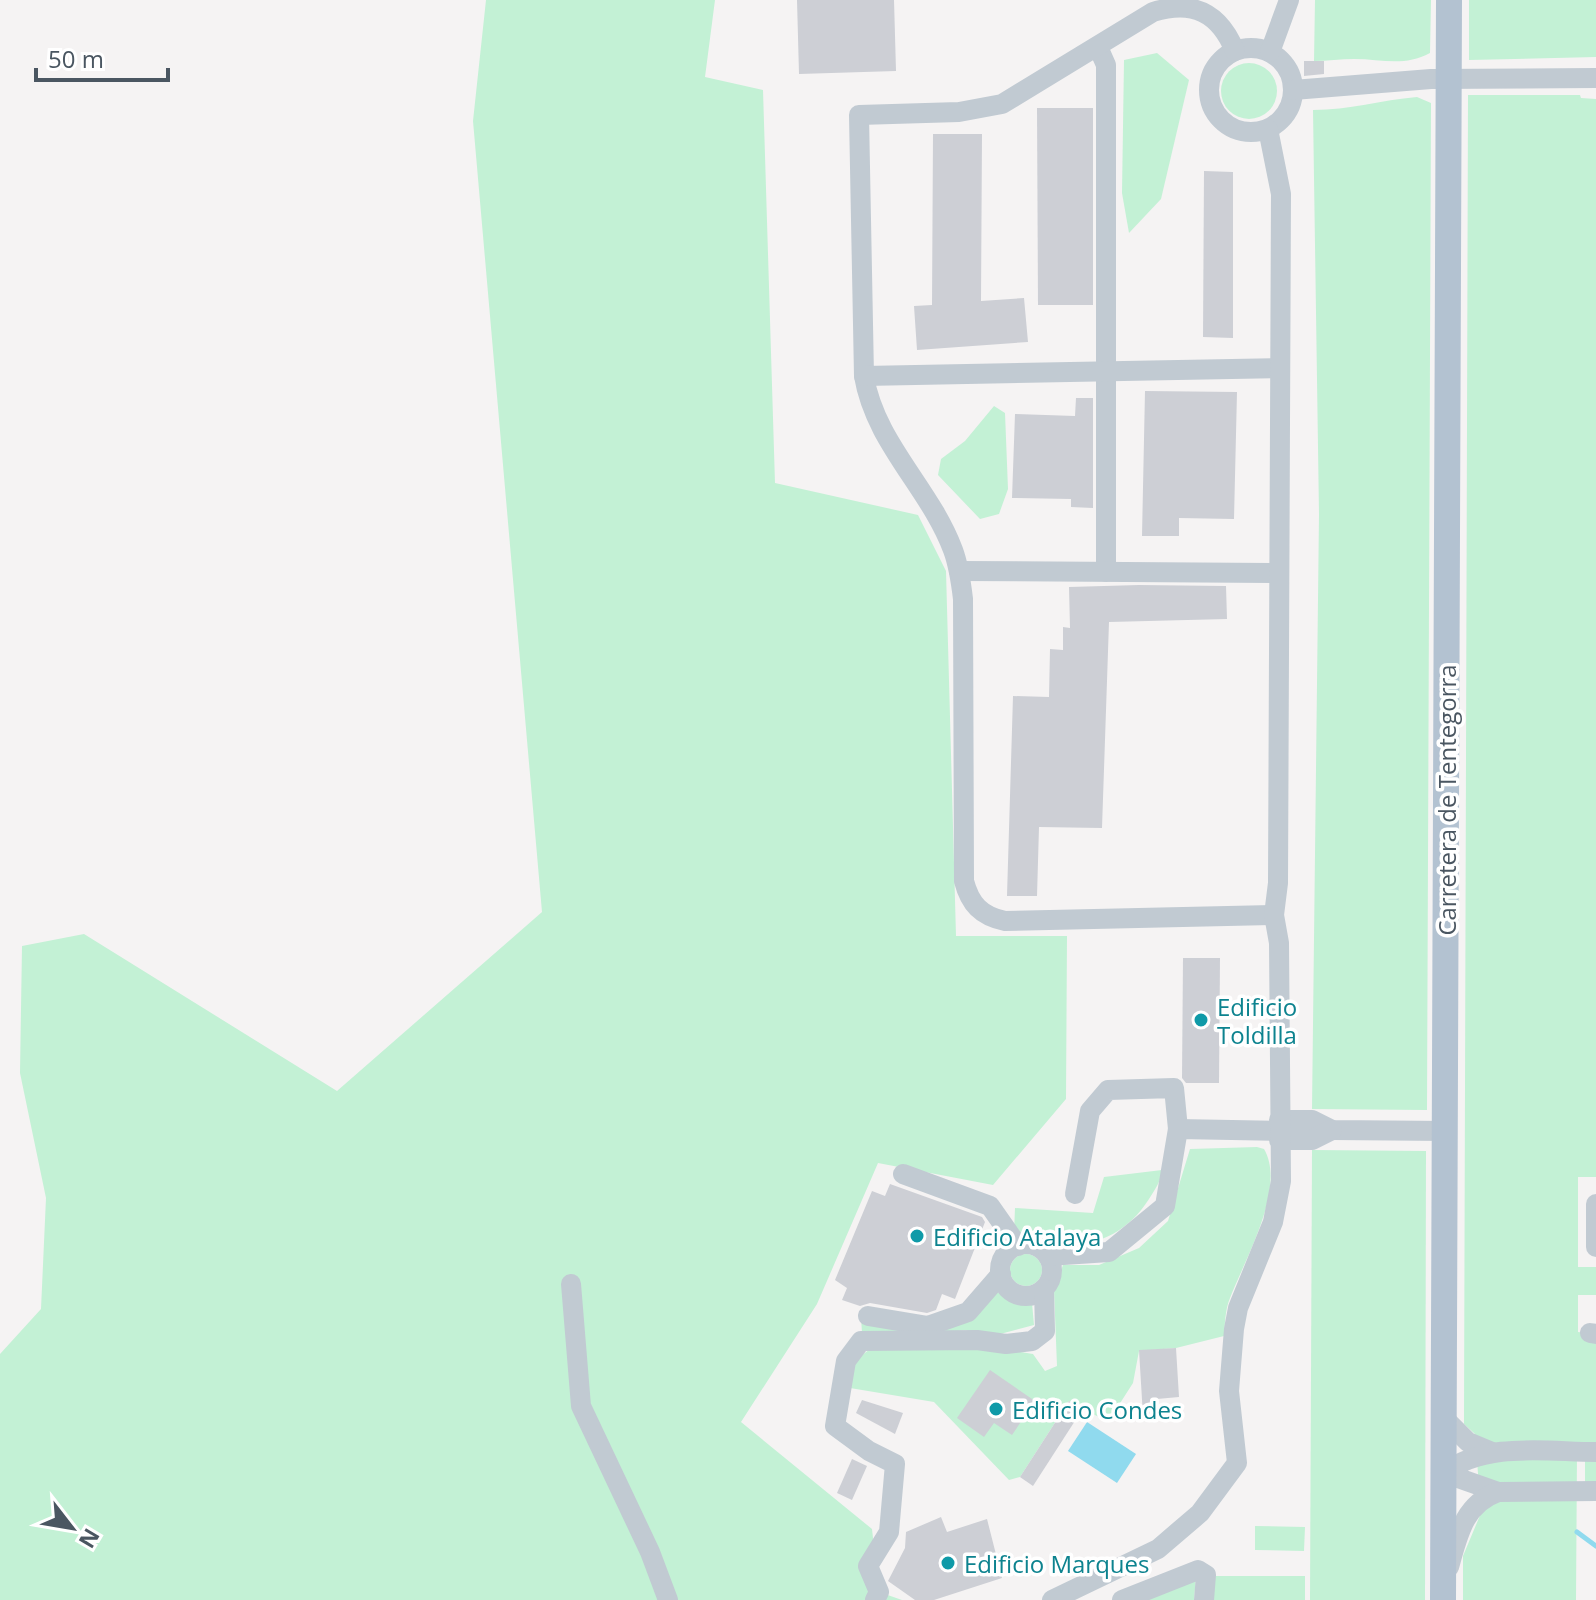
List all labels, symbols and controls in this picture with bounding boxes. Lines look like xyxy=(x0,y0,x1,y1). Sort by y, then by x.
scale bar xyxy=(36,32,168,82)
text: 50 m xyxy=(48,42,104,75)
street label: Carretera de Tentegorra xyxy=(1430,664,1463,936)
place label: Edificio Toldilla xyxy=(1217,990,1297,1051)
marker: Edificio Toldilla xyxy=(1192,1011,1210,1029)
place label: Edificio Atalaya xyxy=(933,1220,1101,1253)
marker: Edificio Atalaya xyxy=(908,1227,926,1245)
place label: Edificio Condes xyxy=(1012,1393,1182,1426)
marker: Edificio Condes xyxy=(987,1400,1005,1418)
north arrow xyxy=(32,1488,112,1568)
text: N xyxy=(73,1523,107,1554)
place label: Edificio Marques xyxy=(964,1547,1149,1580)
marker: Edificio Marques xyxy=(939,1554,957,1572)

